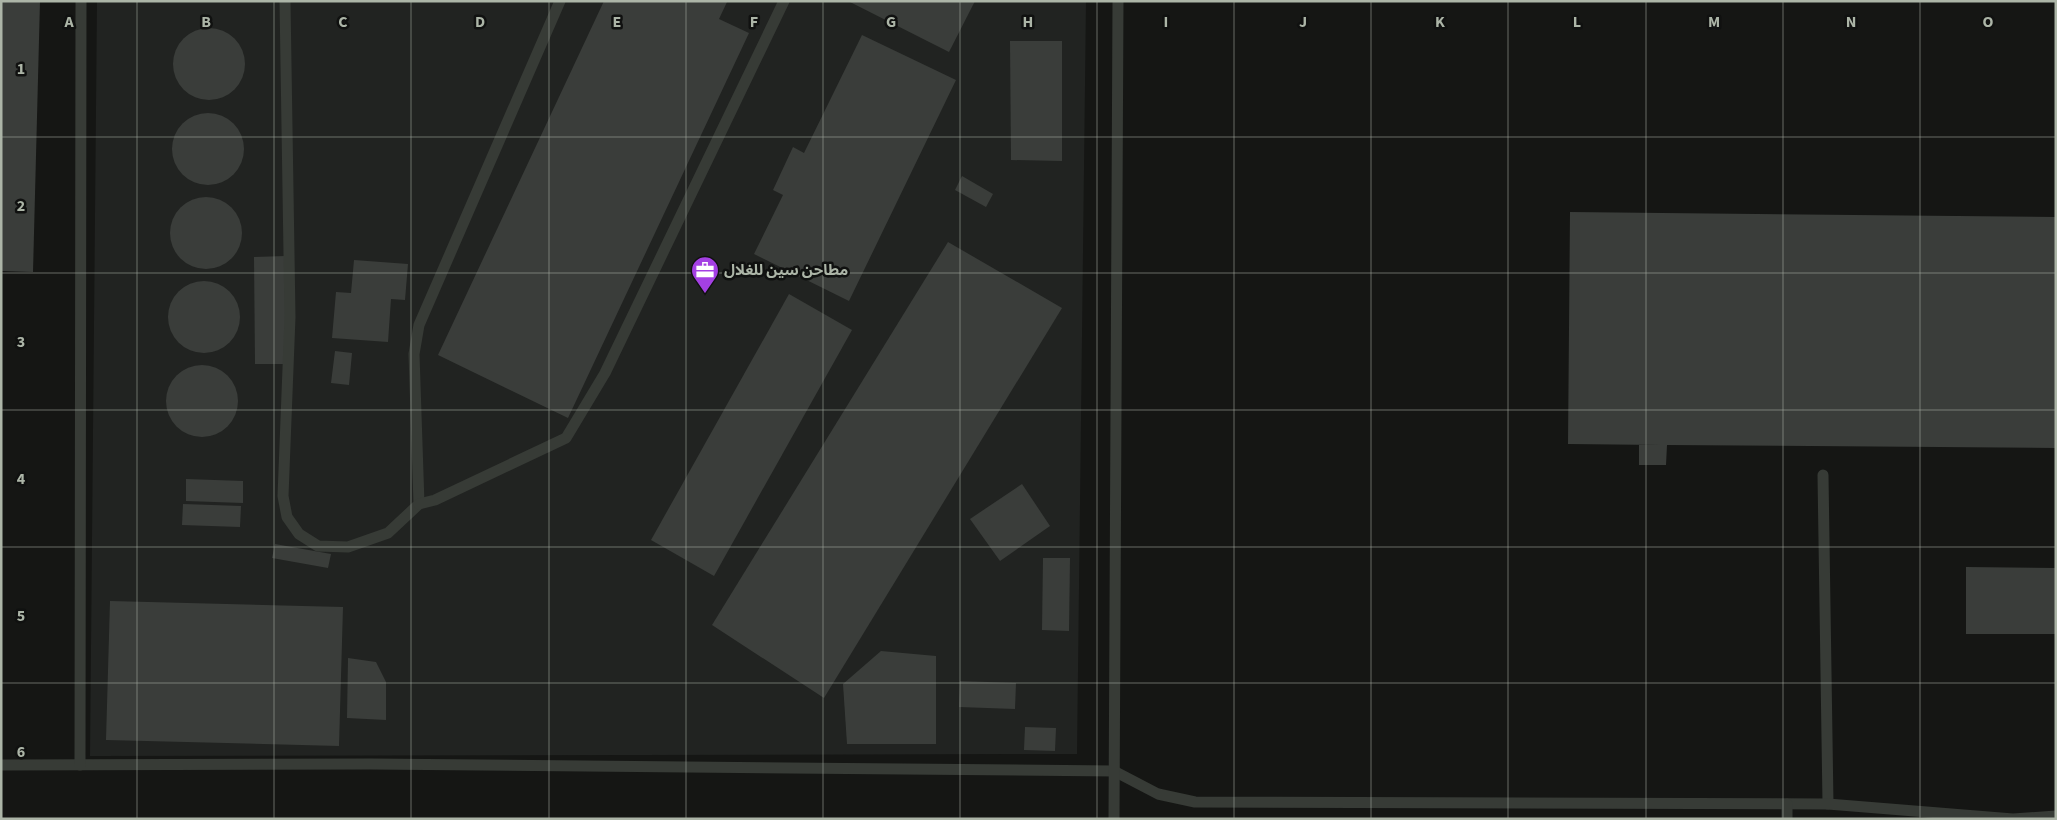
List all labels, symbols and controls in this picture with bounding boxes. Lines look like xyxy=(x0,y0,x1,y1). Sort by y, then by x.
text: A xyxy=(63,11,74,33)
text: B xyxy=(201,11,211,33)
text: C xyxy=(338,11,348,33)
text: D xyxy=(475,11,485,33)
text: E xyxy=(613,11,621,33)
text: F xyxy=(750,11,758,33)
text: G xyxy=(886,11,896,33)
text: H xyxy=(1023,11,1033,33)
text: I xyxy=(1164,11,1168,33)
text: J xyxy=(1299,11,1307,33)
text: K xyxy=(1435,11,1445,33)
text: L xyxy=(1573,11,1581,33)
text: M xyxy=(1708,11,1720,33)
text: N xyxy=(1846,11,1856,33)
text: O xyxy=(1983,11,1994,33)
text: 1 xyxy=(17,58,25,80)
text: 2 xyxy=(17,195,25,217)
office icon: مطاحن سين للغلال xyxy=(690,255,720,294)
place label: مطاحن سين للغلال xyxy=(724,260,848,281)
text: 3 xyxy=(17,331,25,353)
text: 4 xyxy=(17,468,26,490)
text: 5 xyxy=(17,605,25,627)
text: 6 xyxy=(17,741,25,763)

